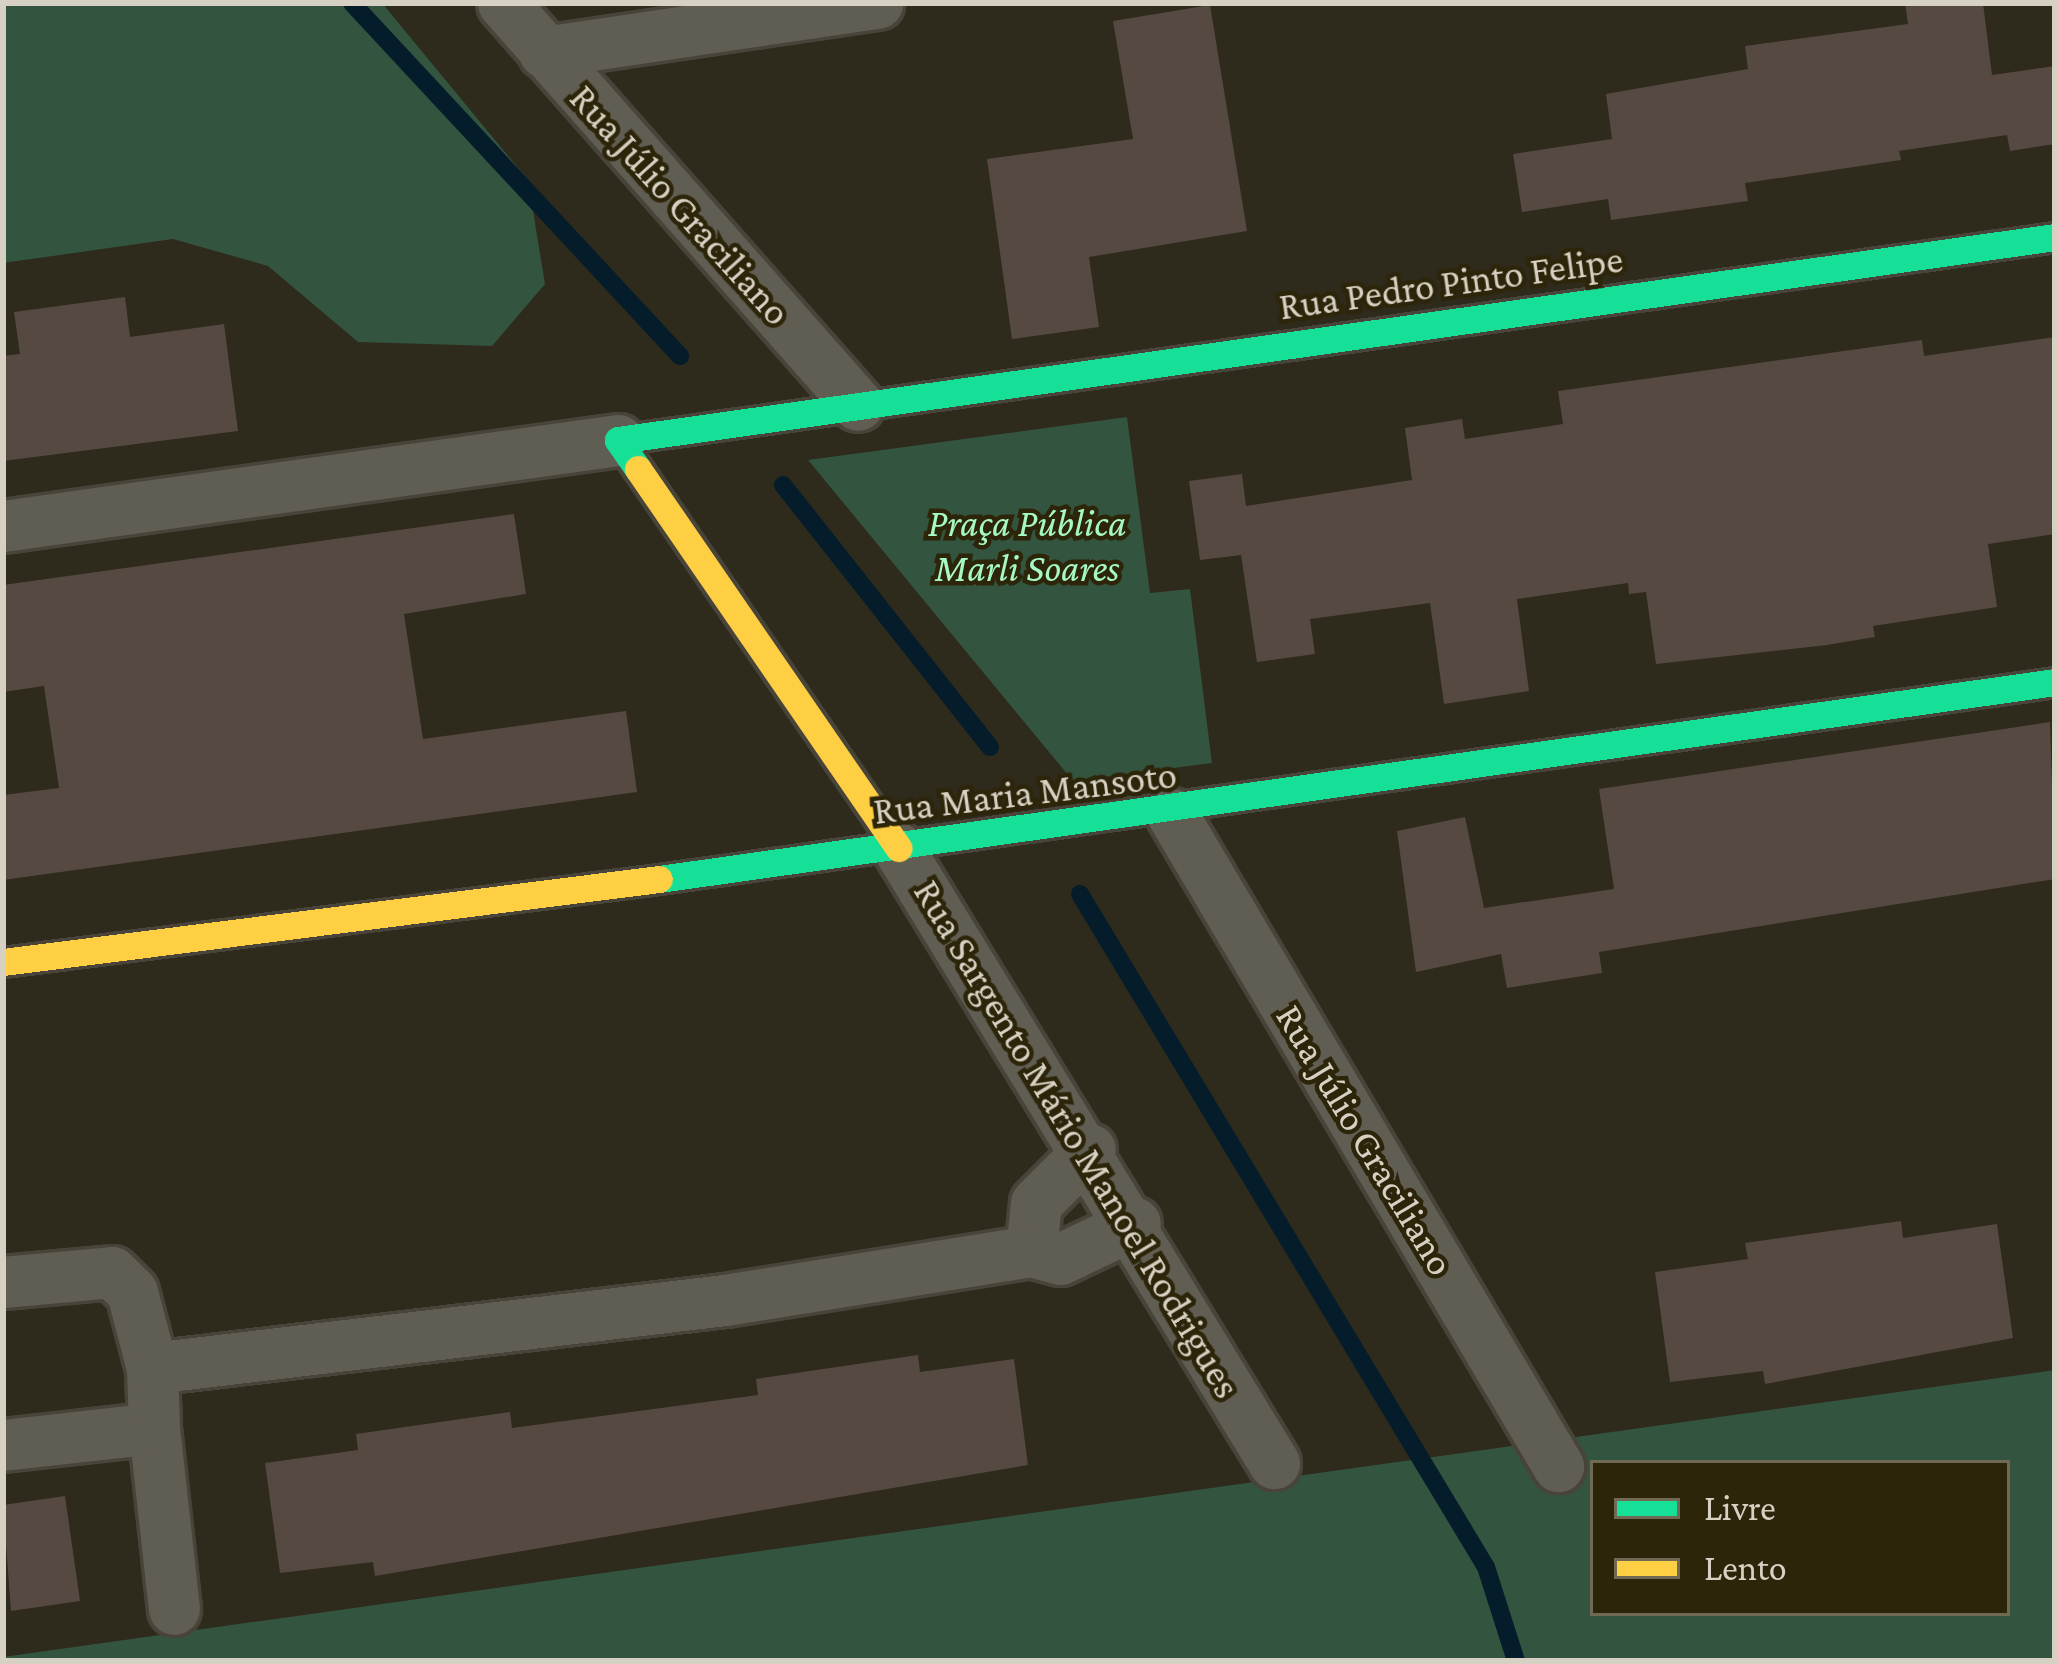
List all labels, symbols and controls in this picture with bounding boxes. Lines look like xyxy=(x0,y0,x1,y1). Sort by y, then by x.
street label: Rua Júlio Graciliano xyxy=(560,75,800,335)
street label: Rua Pedro Pinto Felipe xyxy=(1276,236,1626,330)
park label: Praça Pública Marli Soares xyxy=(928,501,1126,592)
street label: Rua Maria Mansoto xyxy=(871,751,1179,835)
street label: Rua Sargento Mário Manoel Rodrigues xyxy=(903,871,1251,1407)
street label: Rua Júlio Graciliano xyxy=(1266,996,1464,1284)
legend xyxy=(1590,1460,2010,1616)
text: Livre xyxy=(1704,1488,1776,1528)
text: Lento xyxy=(1704,1548,1787,1588)

